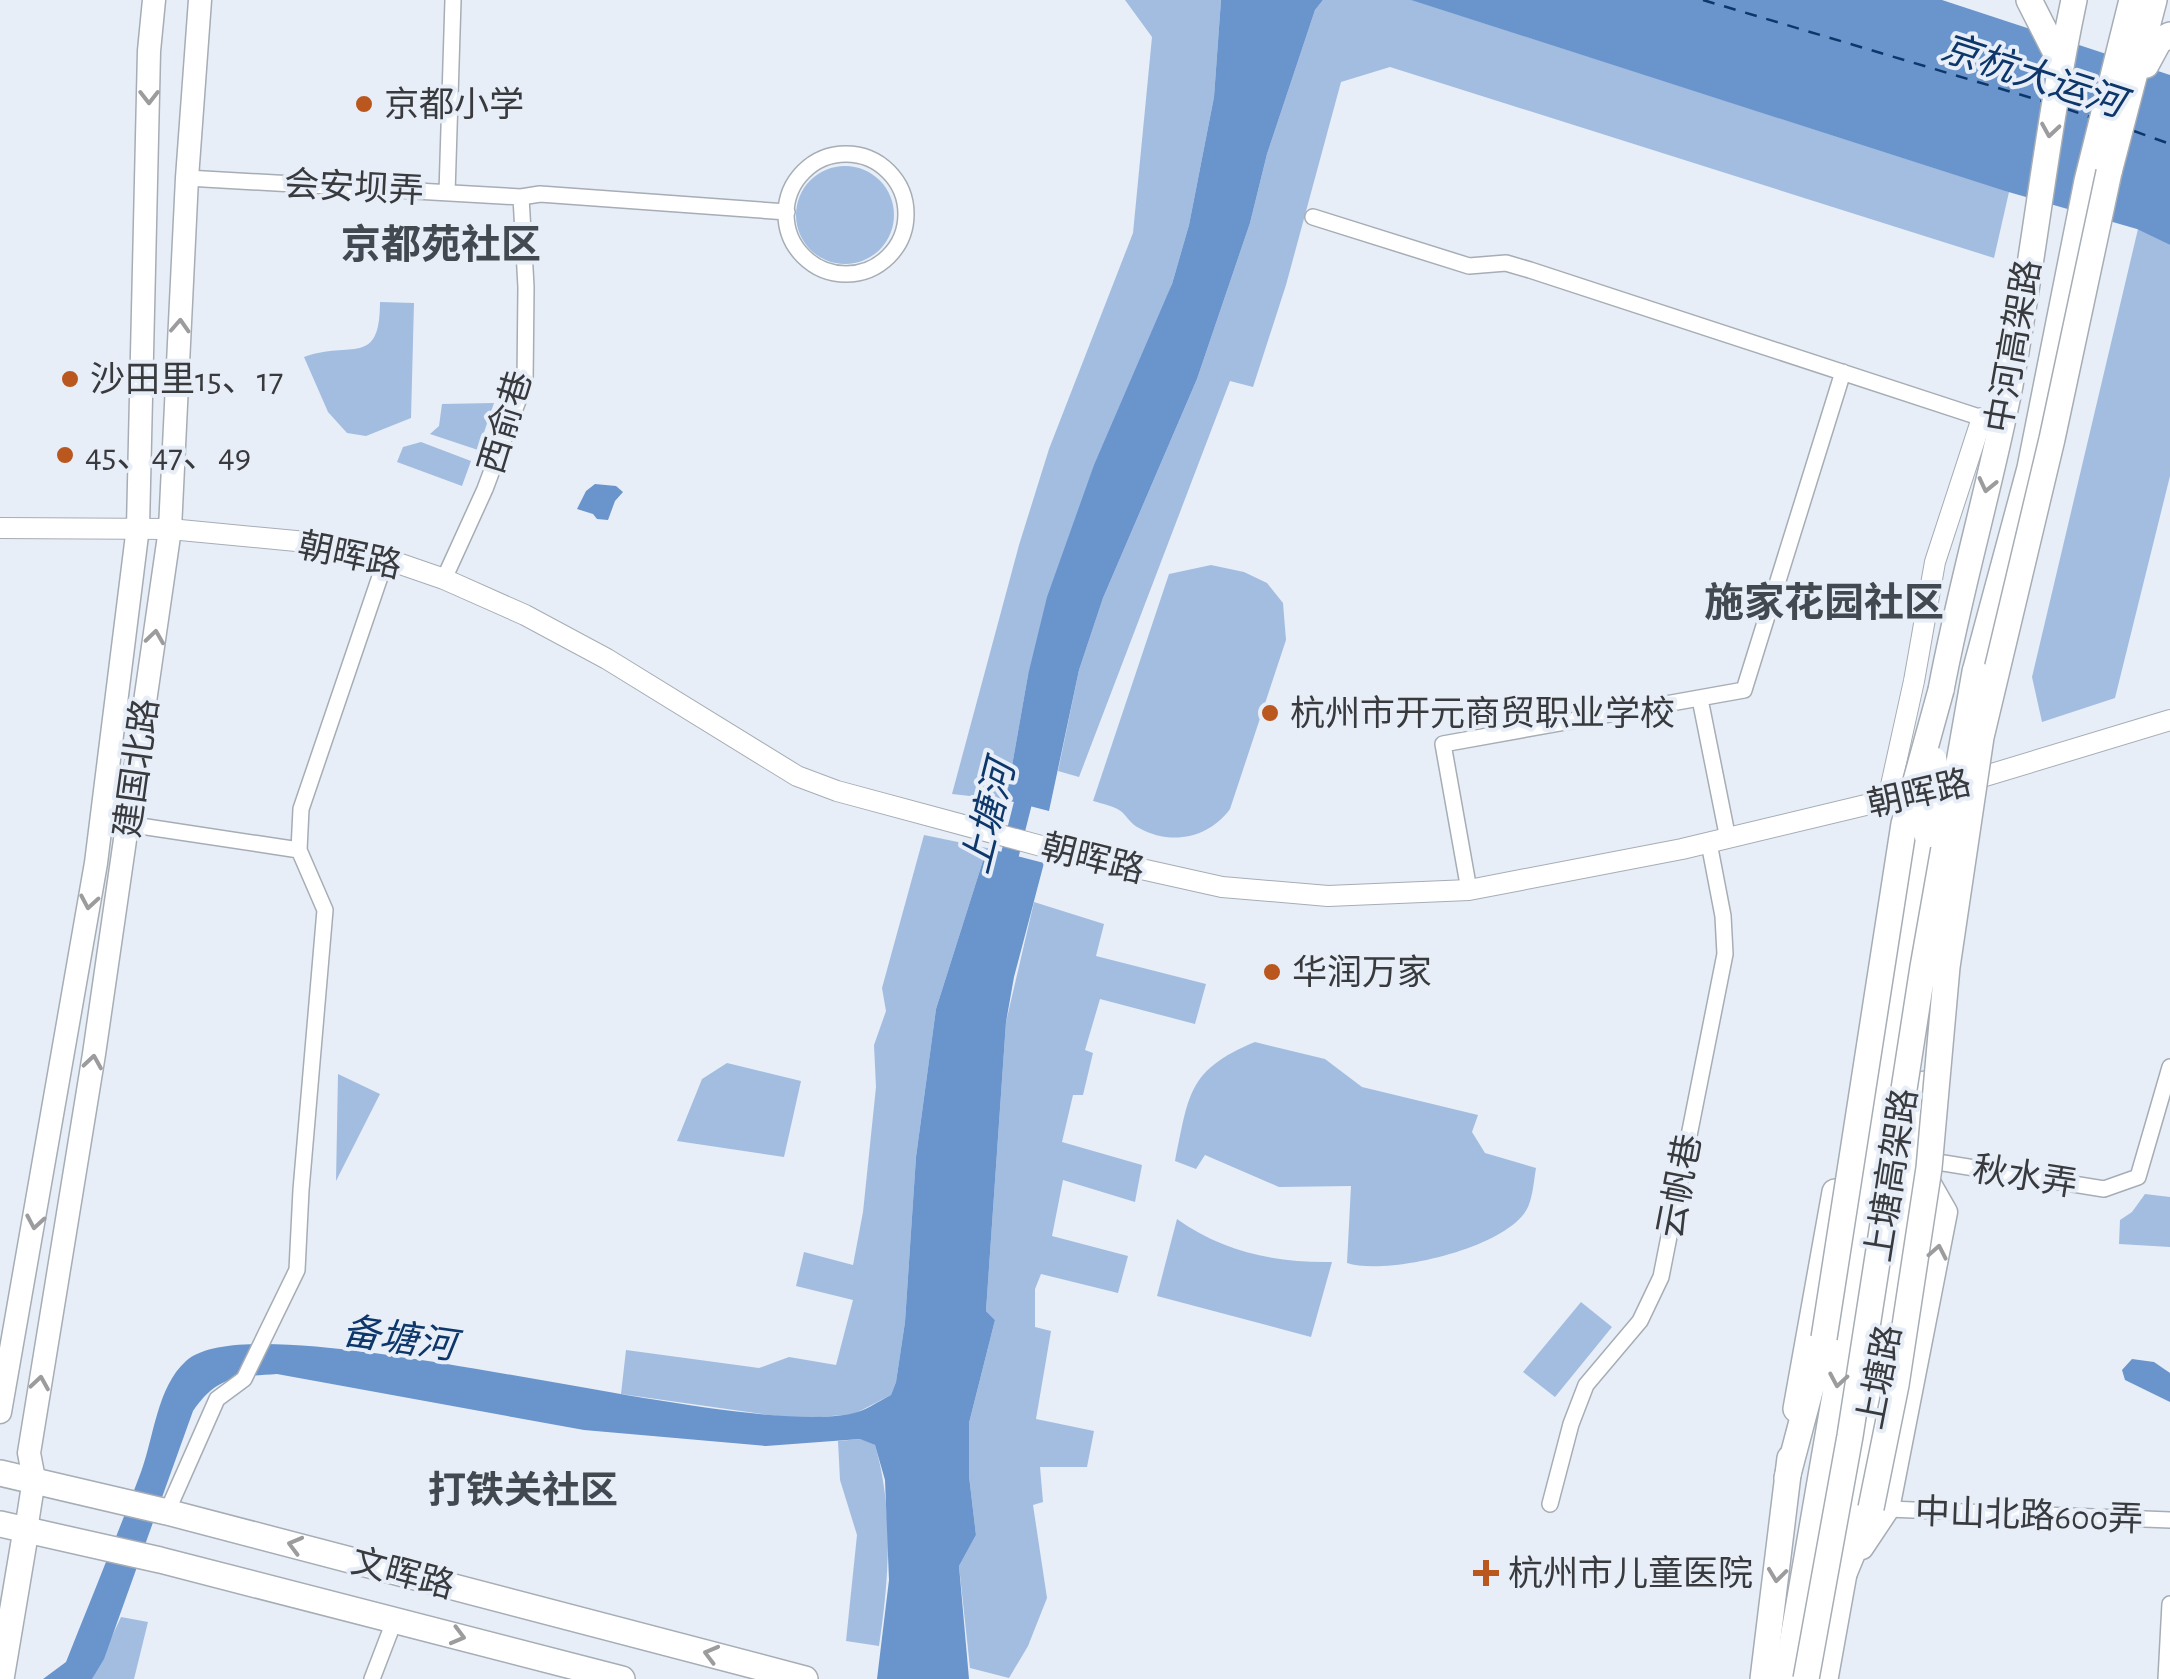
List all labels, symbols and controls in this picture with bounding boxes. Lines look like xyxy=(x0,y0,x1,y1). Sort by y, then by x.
water label: 京杭大运河 xyxy=(1936,27,2136,126)
place label: 京都小学 xyxy=(384,86,524,123)
one-way arrow xyxy=(138,90,160,106)
marker: 京都小学 xyxy=(353,93,375,115)
one-way arrow xyxy=(2040,122,2061,139)
street label: 会安坝弄 xyxy=(283,165,425,210)
district label: 京都苑社区 xyxy=(341,223,541,266)
street label: 中河高架路 xyxy=(1980,257,2047,435)
one-way arrow xyxy=(169,318,190,334)
place label: 沙田里15、17 xyxy=(90,361,283,398)
street label: 西俞巷 xyxy=(472,367,539,478)
marker: 沙田里15、17 xyxy=(59,368,81,390)
place label: 45、47、49 xyxy=(85,439,251,474)
marker: 45、47、49 xyxy=(54,444,76,466)
one-way arrow xyxy=(1978,476,1999,493)
street label: 朝晖路 xyxy=(295,526,405,585)
district label: 施家花园社区 xyxy=(1704,581,1944,624)
one-way arrow xyxy=(143,629,164,645)
place label: 杭州市开元商贸职业学校 xyxy=(1290,695,1675,732)
street label: 建国北路 xyxy=(108,696,165,840)
marker: 杭州市开元商贸职业学校 xyxy=(1259,702,1281,724)
water label: 上塘河 xyxy=(955,750,1024,877)
street label: 朝晖路 xyxy=(1864,764,1974,823)
street label: 朝晖路 xyxy=(1037,828,1148,889)
one-way arrow xyxy=(79,893,100,910)
place label: 华润万家 xyxy=(1292,954,1432,991)
marker: 华润万家 xyxy=(1261,961,1283,983)
one-way arrow xyxy=(81,1054,102,1071)
street label: 上塘高架路 xyxy=(1860,1086,1923,1264)
street label: 云帆巷 xyxy=(1651,1131,1708,1241)
street label: 秋水弄 xyxy=(1970,1150,2080,1203)
one-way arrow xyxy=(25,1213,46,1230)
one-way arrow xyxy=(1927,1244,1948,1260)
water label: 备塘河 xyxy=(340,1310,465,1368)
street label: 上塘路 xyxy=(1851,1322,1908,1432)
one-way arrow xyxy=(1828,1372,1849,1389)
one-way arrow xyxy=(29,1375,50,1392)
district label: 打铁关社区 xyxy=(428,1470,618,1511)
street label: 中山北路600弄 xyxy=(1914,1493,2144,1538)
one-way arrow xyxy=(287,1536,304,1557)
street label: 文晖路 xyxy=(347,1542,458,1605)
place label: 杭州市儿童医院 xyxy=(1508,1555,1753,1592)
marker: 杭州市儿童医院 xyxy=(1473,1560,1499,1586)
one-way arrow xyxy=(1767,1567,1788,1583)
one-way arrow xyxy=(449,1625,466,1646)
one-way arrow xyxy=(703,1645,720,1666)

